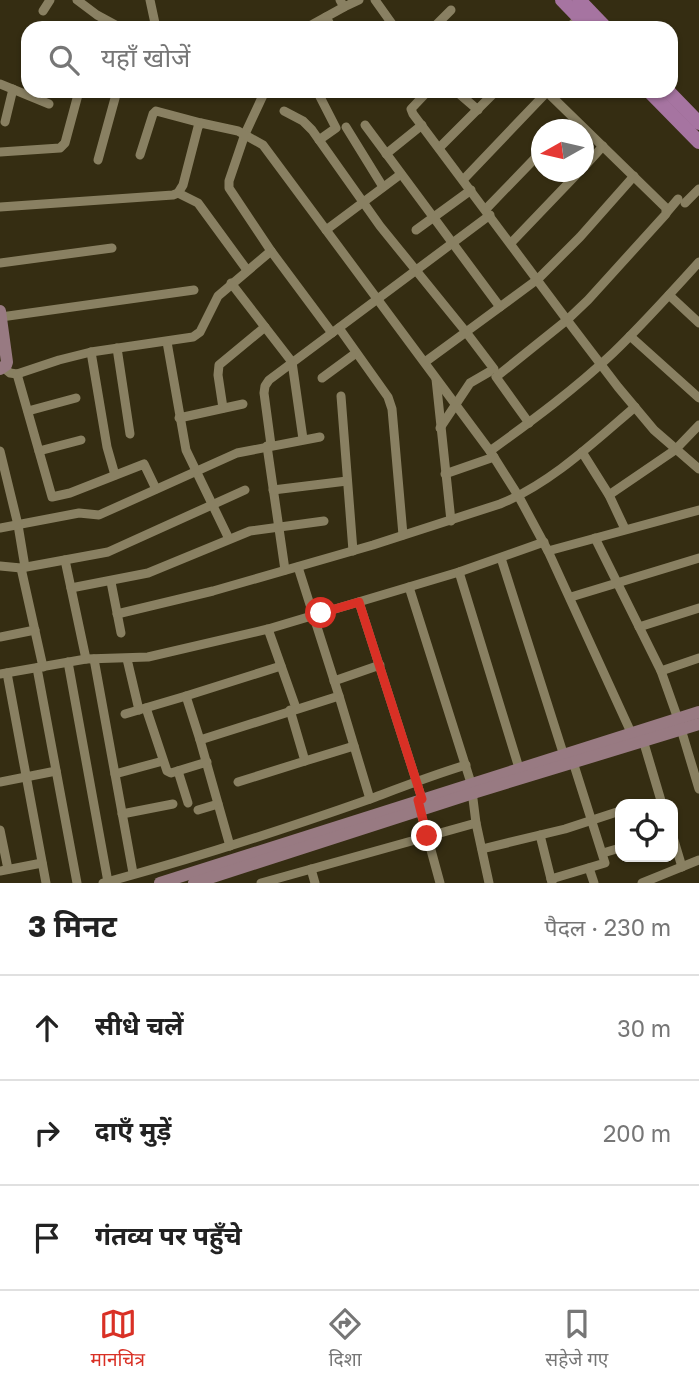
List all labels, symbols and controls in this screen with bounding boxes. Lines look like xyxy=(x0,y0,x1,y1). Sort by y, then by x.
search box xyxy=(21,21,678,98)
icon: search xyxy=(45,41,83,79)
text: यहाँ खोजें xyxy=(101,42,190,73)
north arrow xyxy=(531,119,594,182)
route start xyxy=(305,597,336,628)
map controls xyxy=(615,799,678,862)
button: locate xyxy=(615,799,678,862)
route end xyxy=(411,820,442,851)
text: 3 मिनट xyxy=(28,908,117,944)
text: पैदल · 230 m xyxy=(545,913,671,941)
icon: ahead xyxy=(28,1009,66,1047)
text: सीधे चलें xyxy=(95,1010,183,1041)
text: 30 m xyxy=(617,1014,671,1042)
icon: right xyxy=(28,1114,66,1152)
text: दाएँ मुड़ें xyxy=(95,1115,171,1146)
text: 200 m xyxy=(603,1119,671,1147)
icon: arrive xyxy=(28,1219,66,1257)
text: गंतव्य पर पहुँचे xyxy=(95,1220,242,1251)
tab: मानचित्र xyxy=(91,1305,145,1374)
tab: दिशा xyxy=(326,1305,364,1374)
tab: सहेजे गए xyxy=(545,1305,608,1374)

